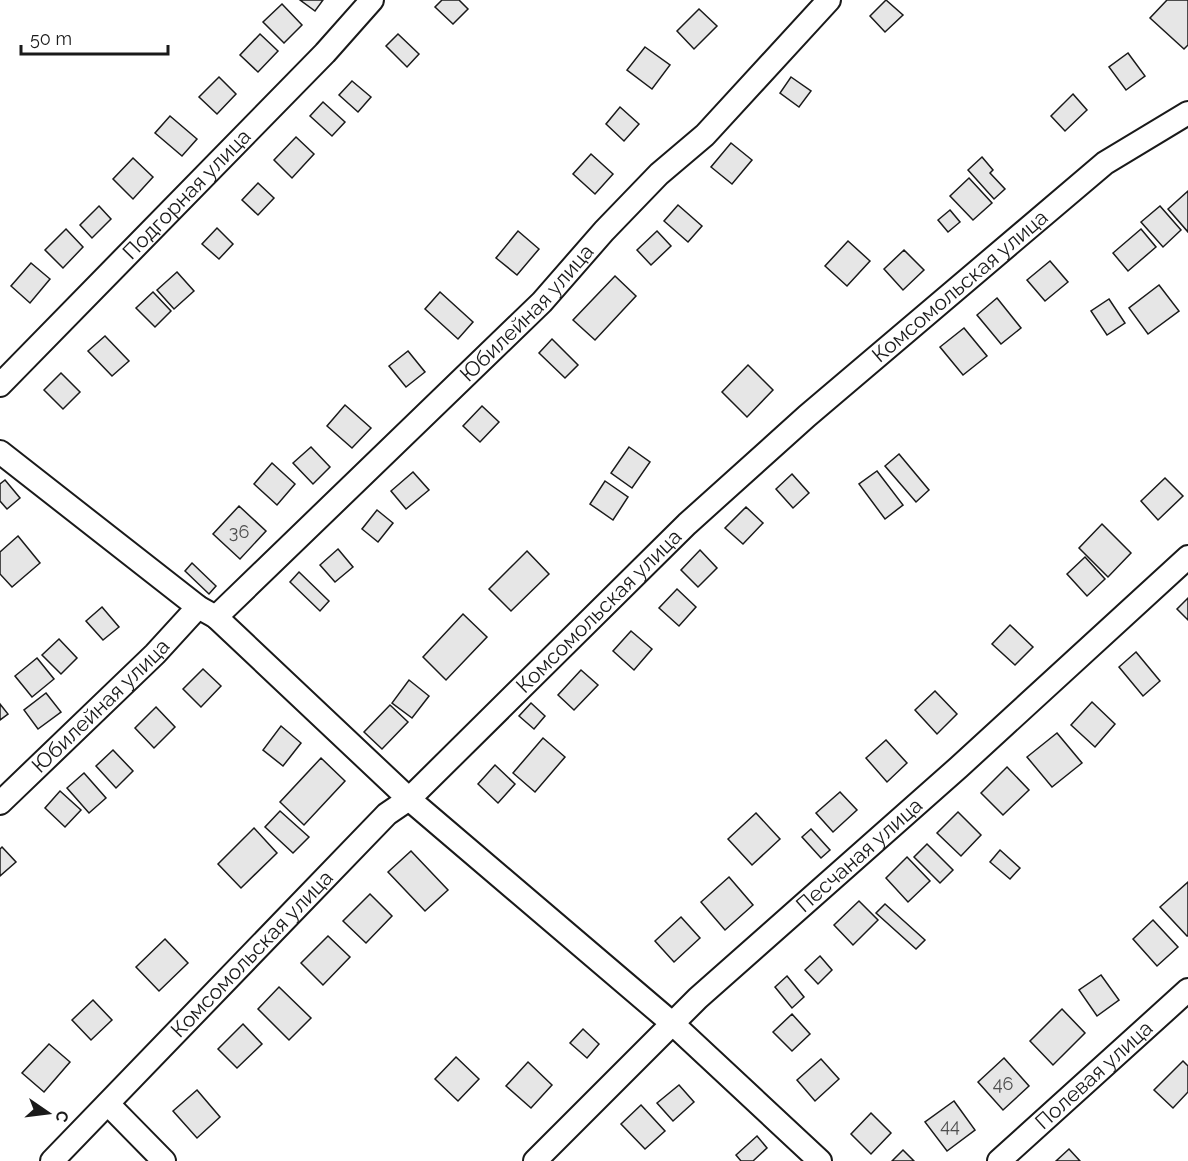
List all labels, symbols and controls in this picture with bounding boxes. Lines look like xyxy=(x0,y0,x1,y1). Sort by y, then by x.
scale bar xyxy=(21,18,168,56)
text: 50 m xyxy=(30,28,72,49)
street label: Подгорная улица xyxy=(117,123,256,264)
street label: Комсомольская улица xyxy=(867,204,1052,367)
street label: Юбилейная улица xyxy=(455,239,599,386)
house number: 36 xyxy=(229,521,249,542)
street label: Комсомольская улица xyxy=(511,524,686,698)
street label: Юбилейная улица xyxy=(27,634,174,778)
street label: Песчаная улица xyxy=(791,792,927,917)
street label: Комсомольская улица xyxy=(165,865,338,1042)
street label: Полевая улица xyxy=(1030,1015,1157,1134)
house number: 46 xyxy=(993,1073,1013,1094)
north arrow xyxy=(18,1083,78,1143)
text: С xyxy=(52,1109,73,1124)
house number: 44 xyxy=(940,1115,960,1136)

